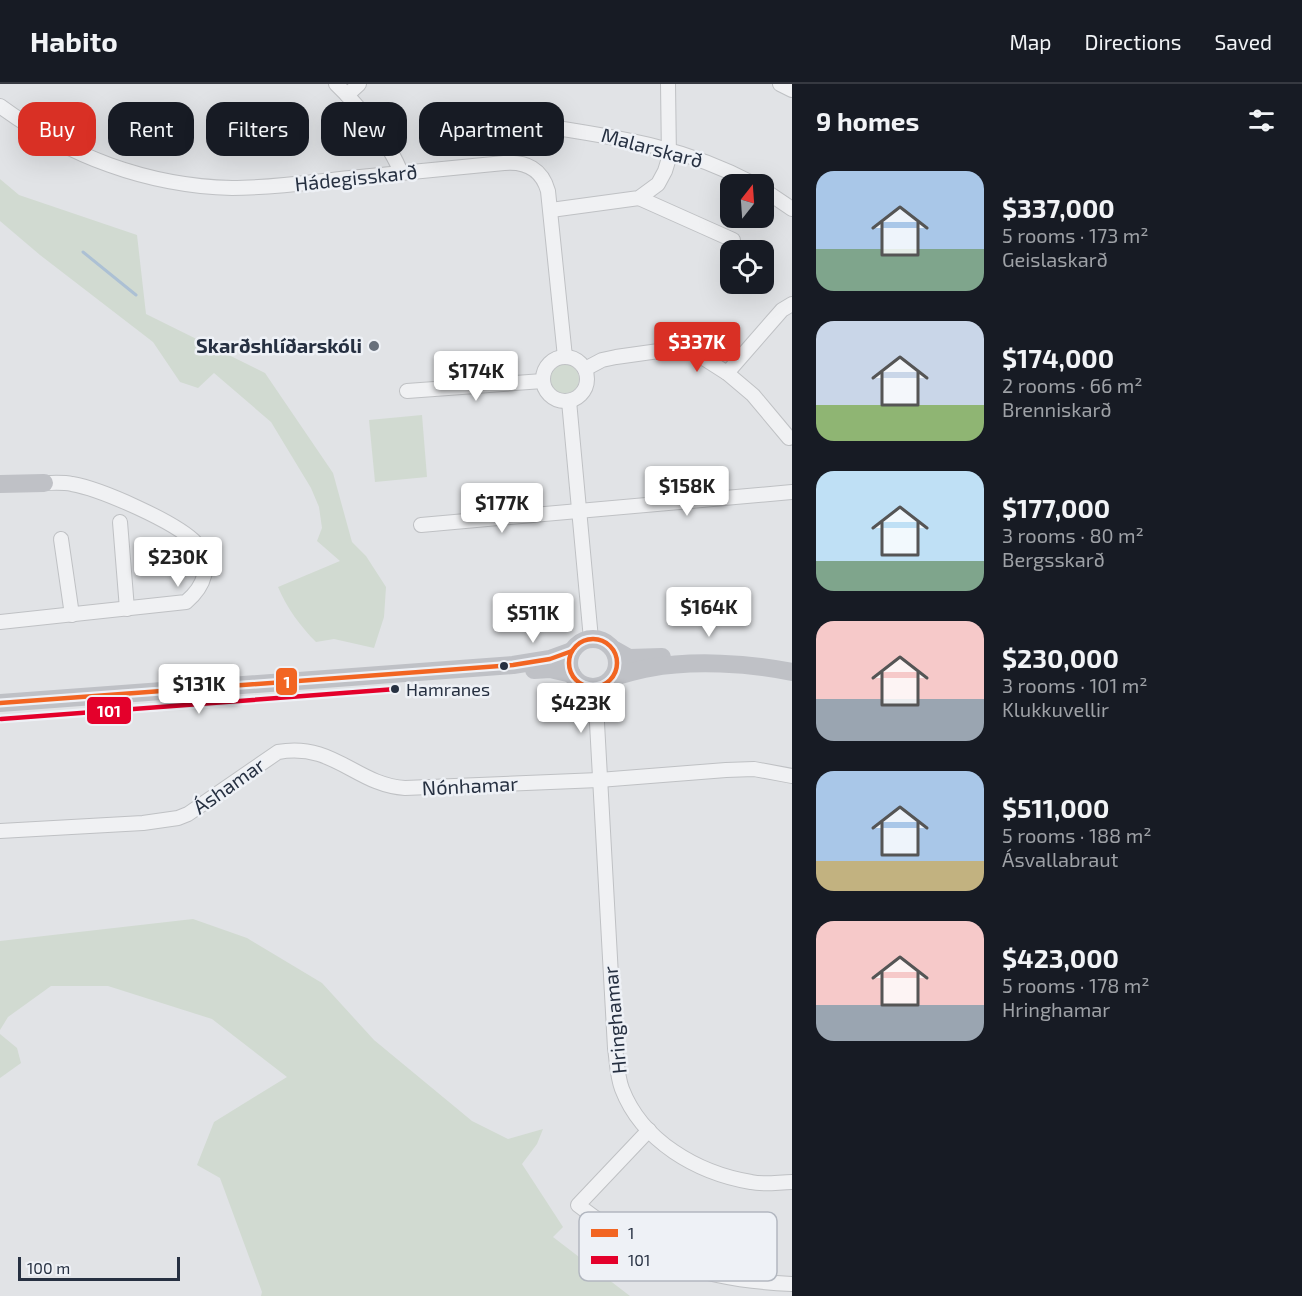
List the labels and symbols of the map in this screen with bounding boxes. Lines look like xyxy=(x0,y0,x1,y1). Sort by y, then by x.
street label: Malarskarð xyxy=(599,122,706,172)
street label: Hádegisskarð xyxy=(293,159,418,195)
north arrow xyxy=(720,174,774,228)
pin: $337K xyxy=(655,322,739,373)
place label: Skarðshlíðarskóli xyxy=(196,333,362,357)
marker: Skarðshlíðarskóli xyxy=(367,339,381,353)
pin: $174K xyxy=(434,351,518,402)
pin: $158K xyxy=(645,466,729,517)
pin: $177K xyxy=(460,483,544,534)
pin: $230K xyxy=(136,537,220,588)
pin: $164K xyxy=(667,587,751,638)
pin: $511K xyxy=(491,593,575,644)
unlabelled marker xyxy=(498,660,510,672)
pin: $131K xyxy=(157,664,241,715)
line badge: 1 xyxy=(275,667,298,696)
text: 1 xyxy=(284,672,290,691)
place label: Hamranes xyxy=(406,678,490,700)
marker: Hamranes xyxy=(389,683,401,695)
pin: $423K xyxy=(539,683,623,734)
line badge: 101 xyxy=(86,696,132,725)
text: 101 xyxy=(97,701,121,720)
street label: Áshamar xyxy=(188,752,269,818)
street label: Nónhamar xyxy=(421,771,519,800)
street label: Hringhamar xyxy=(597,965,631,1075)
legend xyxy=(579,1212,777,1281)
text: 1 xyxy=(628,1223,634,1242)
text: 101 xyxy=(628,1250,650,1269)
scale bar xyxy=(18,1254,180,1282)

